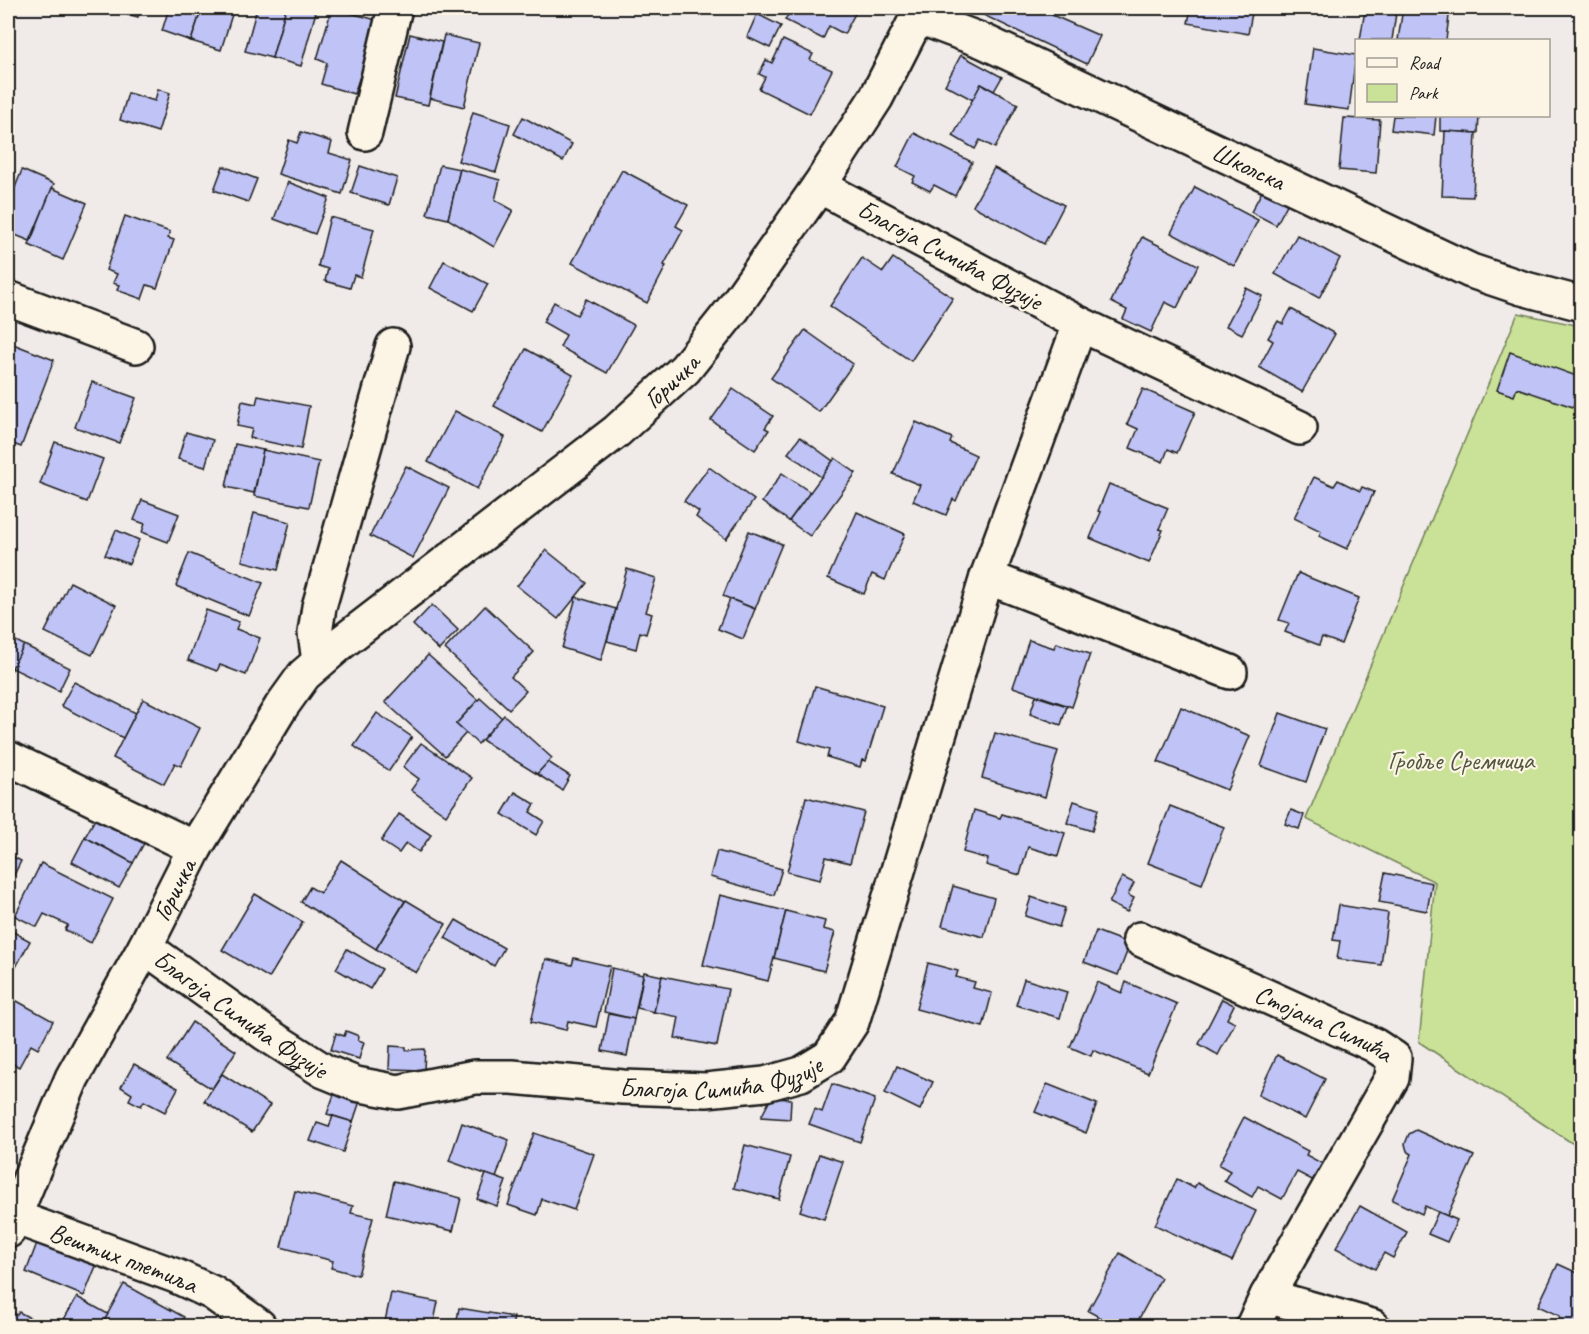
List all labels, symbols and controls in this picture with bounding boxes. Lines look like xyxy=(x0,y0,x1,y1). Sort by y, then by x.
legend xyxy=(1355,39,1550,117)
text: Road xyxy=(1409,52,1442,74)
text: Park xyxy=(1409,82,1439,104)
street label: Школска xyxy=(1207,135,1292,198)
street label: Благоја Симића Фузије xyxy=(851,192,1050,320)
street label: Горичка xyxy=(636,346,708,415)
park label: Гробље Сремчица xyxy=(1388,744,1536,777)
street label: Горичка xyxy=(145,851,204,926)
street label: Благоја Симића Фузије xyxy=(147,942,336,1087)
street label: Стојана Симића xyxy=(1250,977,1401,1070)
street label: Благоја Симића Фузије xyxy=(619,1047,830,1107)
street label: Вештих плетиља xyxy=(45,1215,205,1301)

